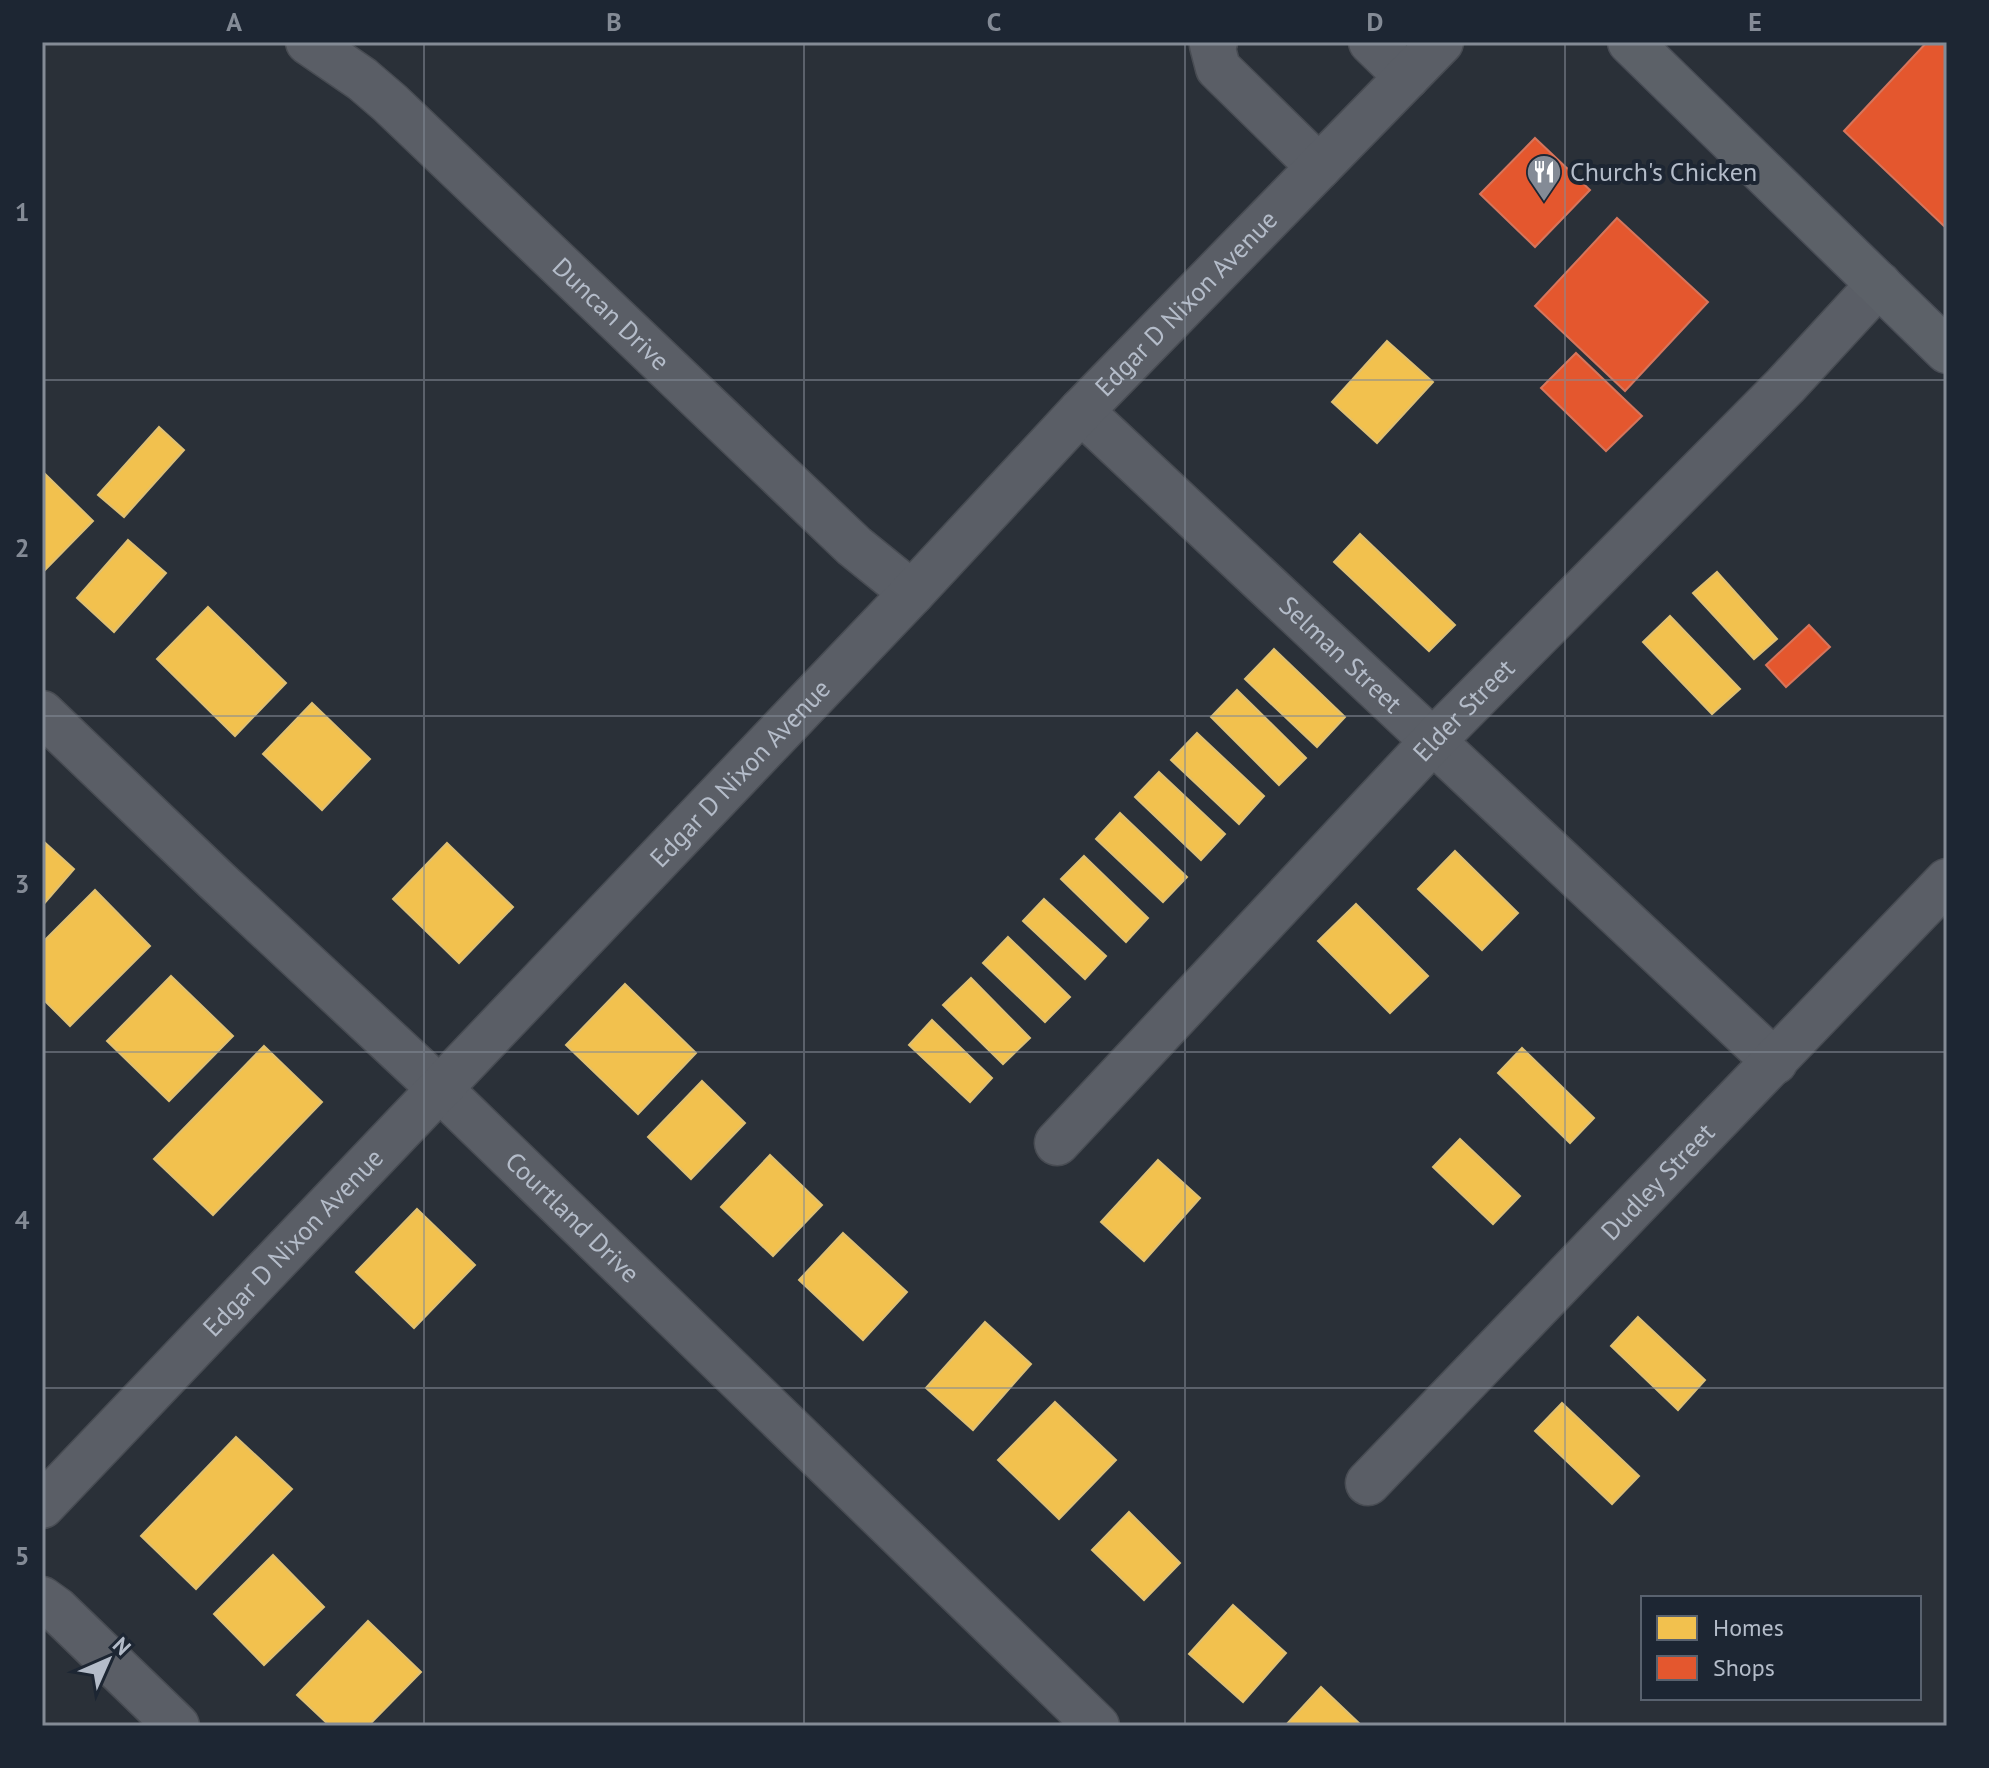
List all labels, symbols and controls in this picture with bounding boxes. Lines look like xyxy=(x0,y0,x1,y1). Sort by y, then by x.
text: A xyxy=(226,5,242,38)
text: B xyxy=(606,5,622,38)
text: C xyxy=(987,5,1001,38)
text: D xyxy=(1367,5,1383,38)
text: E xyxy=(1748,5,1762,38)
restaurant icon: Church's Chicken xyxy=(1525,153,1563,203)
place label: Church's Chicken xyxy=(1570,155,1757,188)
text: 1 xyxy=(15,195,29,228)
street label: Edgar D Nixon Avenue xyxy=(1088,203,1284,403)
street label: Duncan Drive xyxy=(546,250,677,377)
text: 2 xyxy=(15,531,29,564)
street label: Selman Street xyxy=(1273,589,1409,720)
street label: Elder Street xyxy=(1406,651,1521,768)
street label: Edgar D Nixon Avenue xyxy=(642,672,837,874)
text: 3 xyxy=(15,867,29,900)
street label: Dudley Street xyxy=(1594,1116,1721,1247)
street label: Edgar D Nixon Avenue xyxy=(195,1141,390,1343)
street label: Courtland Drive xyxy=(499,1145,647,1290)
text: 4 xyxy=(15,1203,30,1236)
text: 5 xyxy=(15,1539,29,1572)
legend xyxy=(1641,1596,1921,1700)
text: Homes xyxy=(1713,1612,1784,1643)
north arrow xyxy=(68,1620,148,1700)
text: N xyxy=(107,1631,137,1661)
text: Shops xyxy=(1713,1652,1775,1683)

